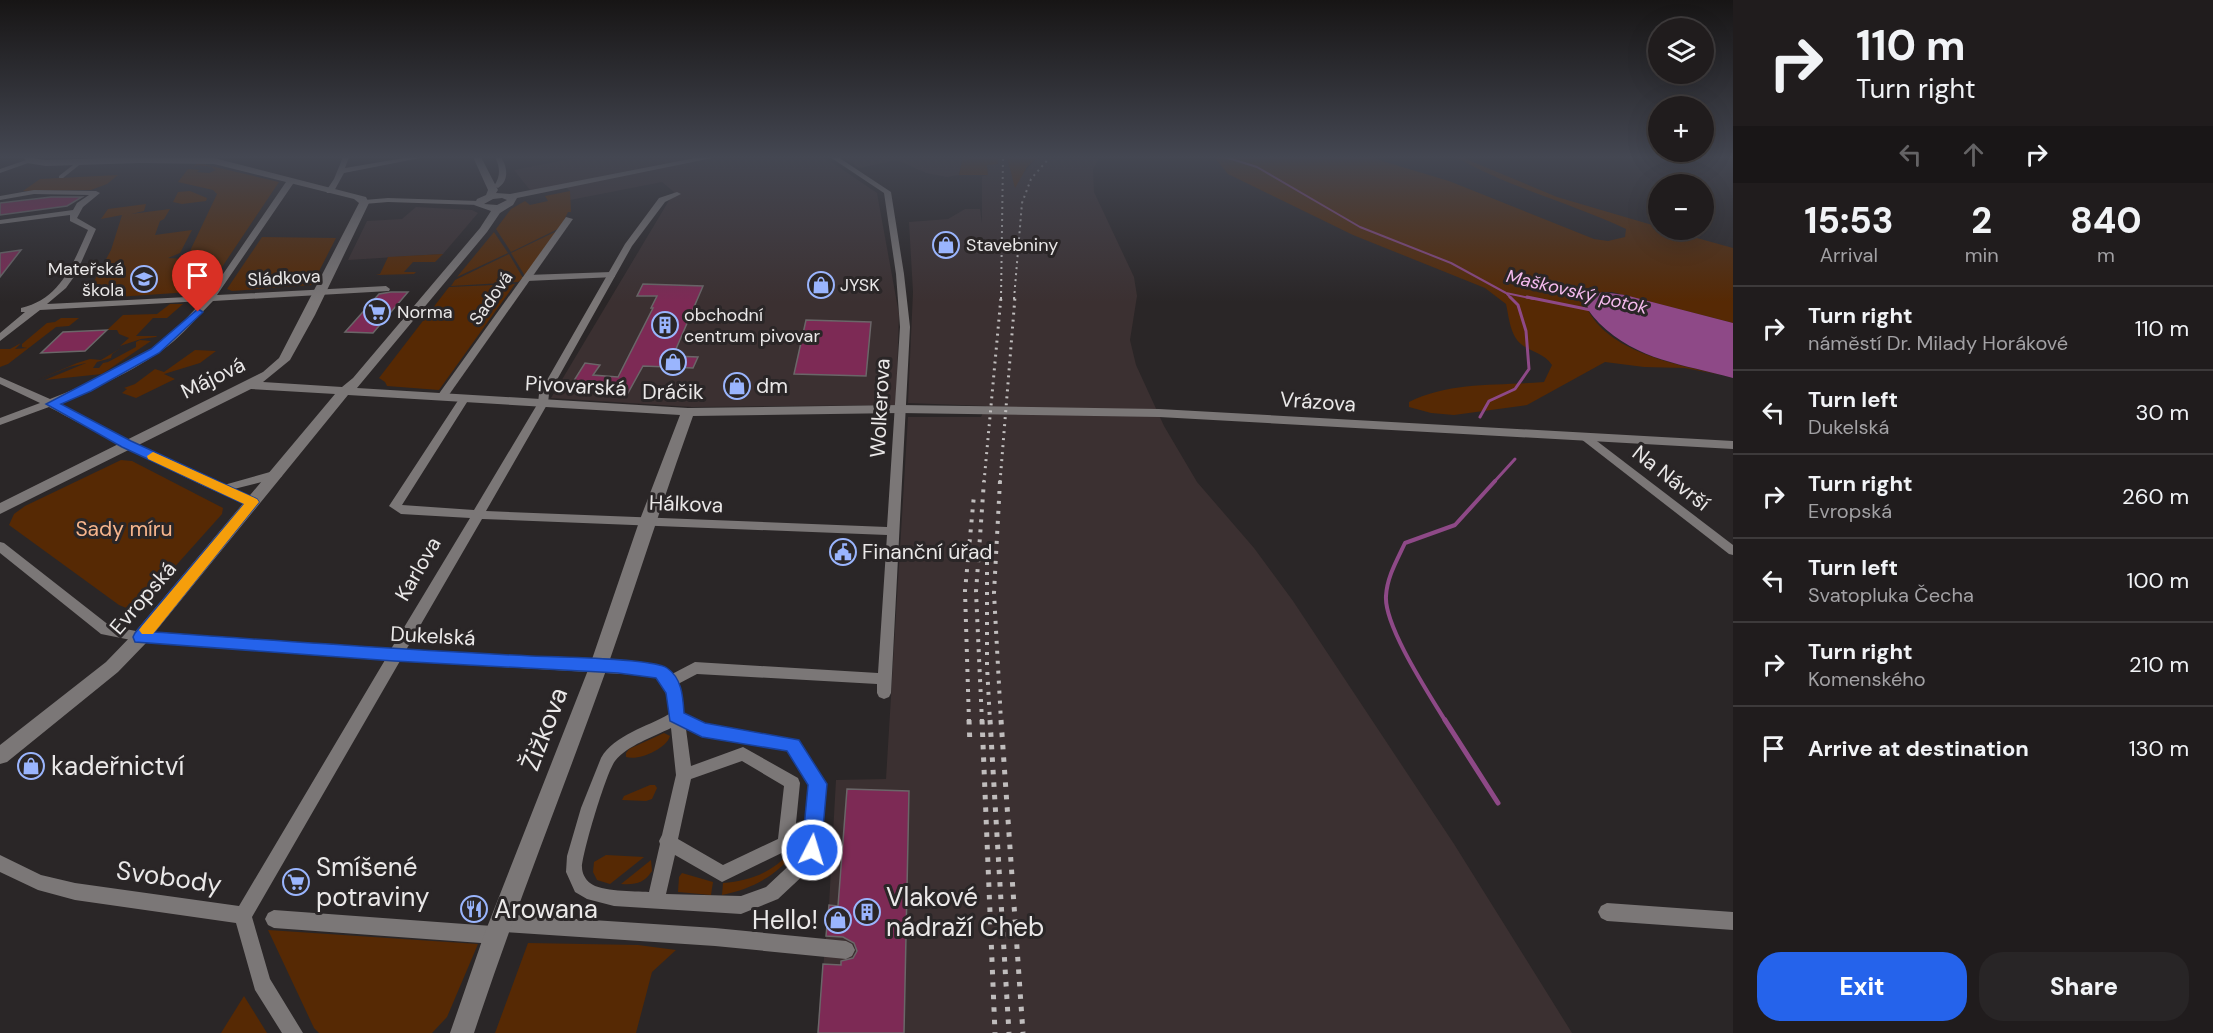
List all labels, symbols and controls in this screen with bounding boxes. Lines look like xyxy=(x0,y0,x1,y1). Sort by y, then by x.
map controls xyxy=(1648,18,1714,240)
button: layers xyxy=(1648,18,1714,84)
text: 110 m xyxy=(1856,18,1966,73)
icon: right xyxy=(1757,24,1835,102)
text: Turn right xyxy=(1856,71,1976,106)
button: + xyxy=(1648,96,1714,162)
icon: left xyxy=(1894,138,1927,171)
icon: ahead xyxy=(1957,138,1990,171)
icon: right xyxy=(2020,138,2053,171)
button: − xyxy=(1648,174,1714,240)
text: 15:53 xyxy=(1804,197,1893,244)
text: 2 xyxy=(1971,197,1992,244)
text: 840 xyxy=(2070,197,2142,244)
shop icon: Stavebniny xyxy=(931,230,961,260)
place label: Stavebniny xyxy=(966,233,1058,257)
text: Arrival xyxy=(1820,242,1878,268)
text: min xyxy=(1965,242,1999,268)
text: m xyxy=(2097,242,2115,268)
pin xyxy=(172,250,223,312)
place label: Mateřská škola xyxy=(48,257,124,302)
icon: arrive xyxy=(181,259,214,292)
school or university icon: Mateřská škola xyxy=(129,264,159,294)
street label: Sládkova xyxy=(247,264,321,292)
water label: Maškovský potok xyxy=(1504,264,1651,320)
street label: Sadová xyxy=(464,266,518,330)
shop icon: JYSK xyxy=(806,270,836,300)
place label: JYSK xyxy=(840,273,880,297)
supermarket icon: Norma xyxy=(362,297,392,327)
place label: Norma xyxy=(397,300,453,324)
text: Turn right xyxy=(1808,301,1913,330)
place label: obchodní centrum pivovar xyxy=(684,303,820,348)
building icon: obchodní centrum pivovar xyxy=(650,310,680,340)
icon: right xyxy=(1757,312,1790,345)
text: 110 m xyxy=(2135,314,2189,343)
text: náměstí Dr. Milady Horákové xyxy=(1808,330,2068,356)
shop icon: Dráčik xyxy=(658,347,688,377)
street label: Májová xyxy=(176,350,250,406)
street label: Wolkerova xyxy=(863,358,897,458)
street label: Pivovarská xyxy=(524,369,628,403)
shop icon: dm xyxy=(722,371,752,401)
place label: dm xyxy=(756,372,788,400)
place label: Dráčik xyxy=(642,378,704,406)
street label: Vrázova xyxy=(1279,385,1357,419)
text: Turn left xyxy=(1808,385,1898,414)
icon: left xyxy=(1757,396,1790,429)
text: 30 m xyxy=(2135,398,2189,427)
text: Dukelská xyxy=(1808,414,1889,440)
street label: Na Návrší xyxy=(1626,439,1716,517)
text: Turn right xyxy=(1808,469,1913,498)
icon: right xyxy=(1757,480,1790,513)
text: 260 m xyxy=(2122,482,2189,511)
street label: Hálkova xyxy=(648,489,724,519)
text: Evropská xyxy=(1808,498,1892,524)
park label: Sady míru xyxy=(75,515,173,543)
street label: Karlova xyxy=(388,532,448,606)
public building icon: Finanční úřad xyxy=(828,537,858,567)
place label: Finanční úřad xyxy=(862,538,993,566)
text: Turn left xyxy=(1808,553,1898,582)
street label: Evropská xyxy=(103,555,183,641)
icon: left xyxy=(1757,564,1790,597)
text: 100 m xyxy=(2127,566,2189,595)
text: Svatopluka Čecha xyxy=(1808,582,1974,608)
street label: Dukelská xyxy=(390,620,476,652)
text: Turn right xyxy=(1808,637,1913,666)
icon: right xyxy=(1757,648,1790,681)
text: 210 m xyxy=(2129,650,2189,679)
text: Komenského xyxy=(1808,666,1926,692)
street label: Žižkova xyxy=(513,683,575,775)
icon: arrive xyxy=(1757,732,1790,765)
text: Arrive at destination xyxy=(1808,734,2029,763)
text: 130 m xyxy=(2129,734,2189,763)
place label: kadeřnictví xyxy=(51,749,184,783)
shop icon: kadeřnictví xyxy=(16,751,46,781)
position arrow xyxy=(780,818,844,882)
place label: Smíšené potraviny xyxy=(316,850,430,914)
street label: Svobody xyxy=(114,853,224,901)
supermarket icon: Smíšené potraviny xyxy=(281,867,311,897)
place label: Vlakové nádraží Cheb xyxy=(886,880,1044,944)
place label: Arowana xyxy=(494,892,598,926)
restaurant icon: Arowana xyxy=(459,894,489,924)
building icon: Vlakové nádraží Cheb xyxy=(852,897,882,927)
place label: Hello! xyxy=(752,903,818,937)
shop icon: Hello! xyxy=(823,905,853,935)
button: Exit xyxy=(1757,952,1967,1021)
button: Share xyxy=(1979,952,2189,1021)

